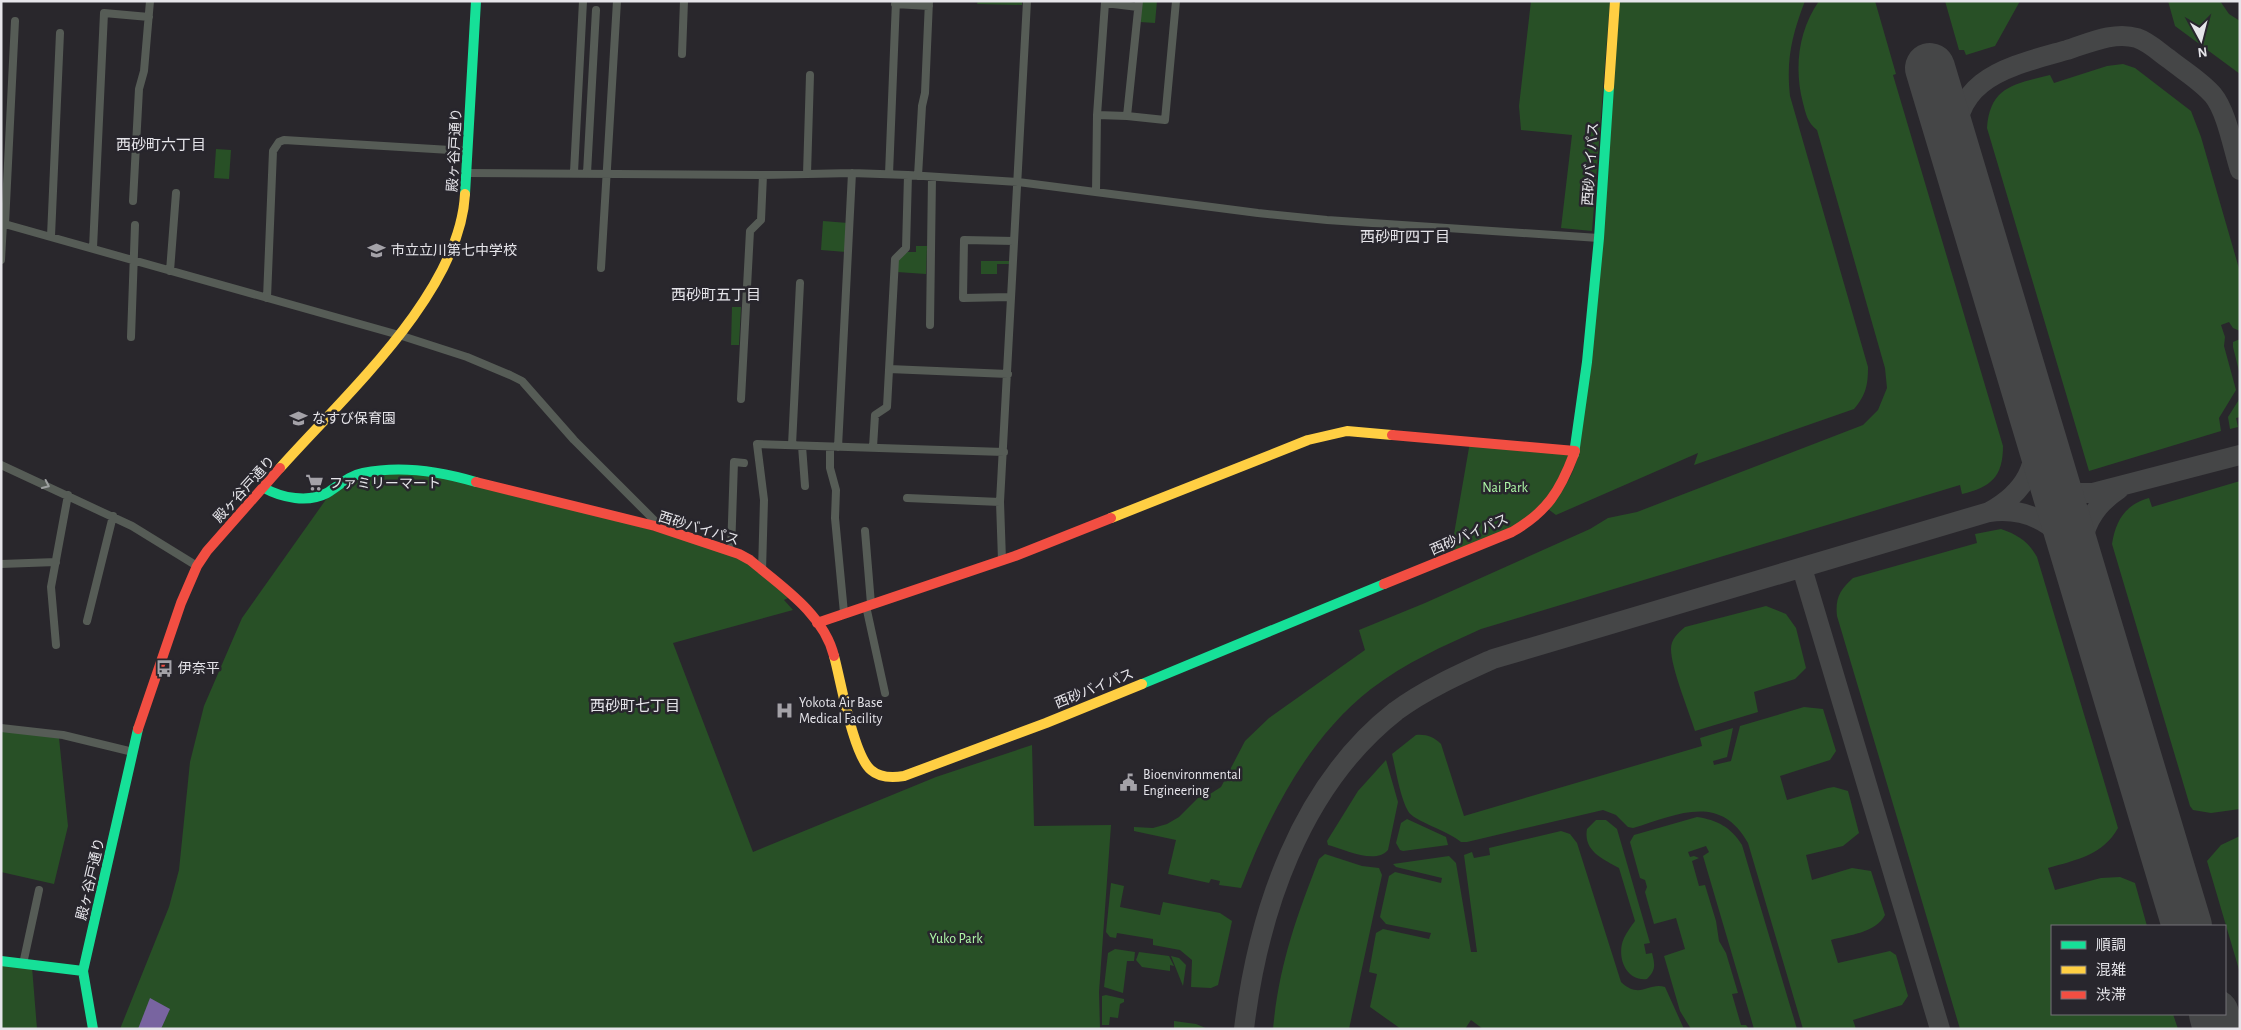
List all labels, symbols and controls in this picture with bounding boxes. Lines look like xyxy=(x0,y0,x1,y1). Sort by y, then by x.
north arrow xyxy=(2176,15,2226,65)
text: N xyxy=(2197,44,2208,59)
street label: 殿ヶ谷戸通り xyxy=(445,108,464,192)
street label: 西砂バイパス xyxy=(1580,122,1601,206)
district label: 西砂町六丁目 xyxy=(116,137,206,153)
district label: 西砂町四丁目 xyxy=(1360,229,1450,245)
school or university icon: 市立立川第七中学校 xyxy=(367,240,387,260)
place label: 市立立川第七中学校 xyxy=(391,242,517,258)
district label: 西砂町五丁目 xyxy=(671,287,761,303)
school or university icon: なすび保育園 xyxy=(288,408,308,428)
place label: なすび保育園 xyxy=(312,411,396,426)
street label: 殿ヶ谷戸通り xyxy=(211,453,278,526)
supermarket icon: ファミリーマート xyxy=(305,473,325,493)
place label: ファミリーマート xyxy=(329,477,441,491)
one-way arrow xyxy=(41,479,50,489)
park label: Nai Park xyxy=(1482,481,1528,495)
street label: 西砂バイパス xyxy=(657,509,741,548)
street label: 西砂バイパス xyxy=(1428,511,1511,558)
bus stop icon: 伊奈平 xyxy=(154,658,174,678)
place label: 伊奈平 xyxy=(178,661,220,676)
street label: 西砂バイパス xyxy=(1053,666,1136,711)
place label: Yokota Air Base Medical Facility xyxy=(799,696,883,726)
district label: 西砂町七丁目 xyxy=(590,698,680,714)
hospital icon: Yokota Air Base Medical Facility xyxy=(775,700,795,720)
place label: Bioenvironmental Engineering xyxy=(1143,768,1241,798)
public building icon: Bioenvironmental Engineering xyxy=(1119,772,1139,792)
street label: 殿ヶ谷戸通り xyxy=(74,837,107,922)
legend xyxy=(2051,925,2226,1015)
park label: Yuko Park xyxy=(929,932,983,946)
text: 順調 xyxy=(2096,938,2126,953)
text: 混雑 xyxy=(2096,962,2126,978)
text: 渋滞 xyxy=(2096,987,2126,1003)

